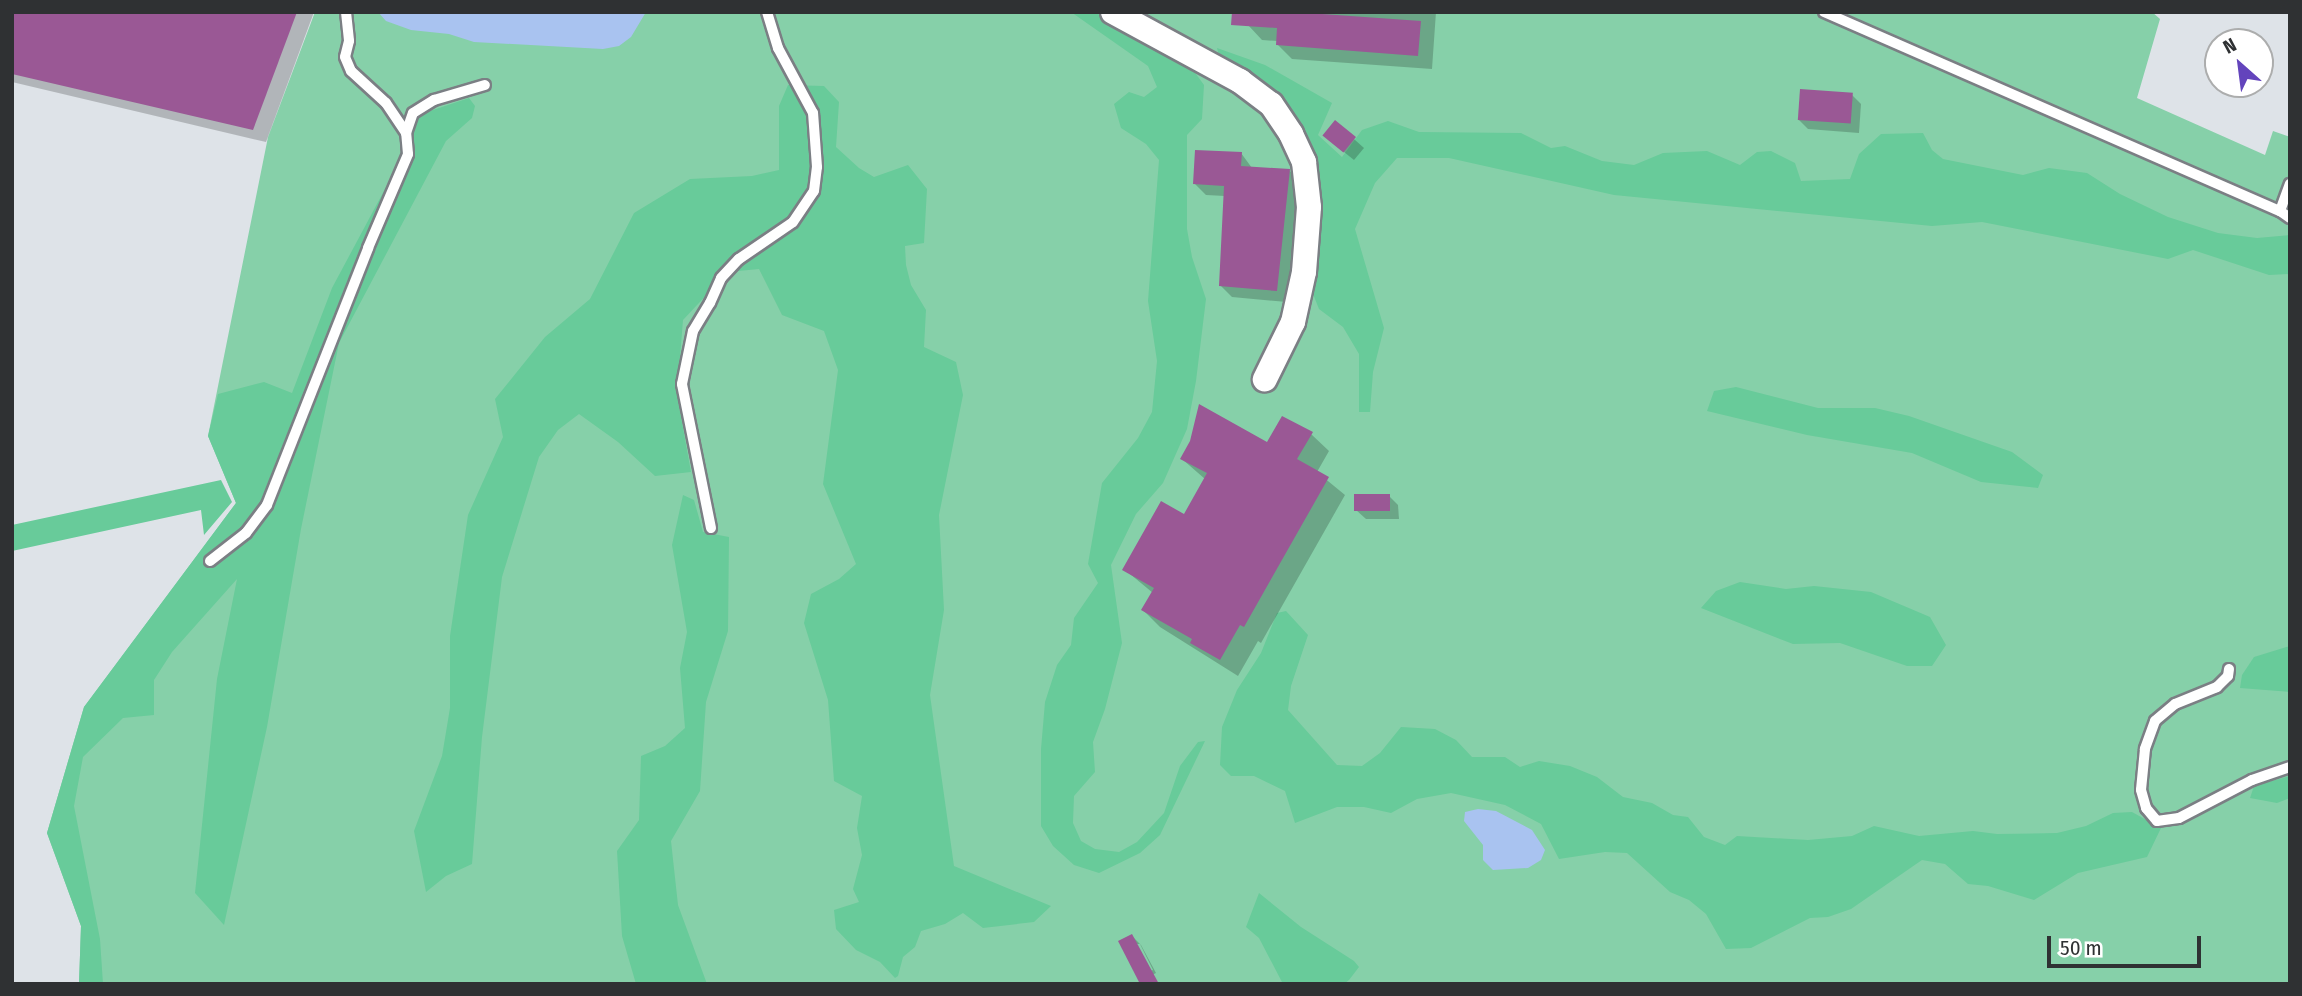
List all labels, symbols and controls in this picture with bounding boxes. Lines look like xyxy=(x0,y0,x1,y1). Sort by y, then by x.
north arrow xyxy=(2204,28,2274,98)
text: N xyxy=(2219,33,2240,59)
scale bar xyxy=(2050,922,2204,966)
text: 50 m xyxy=(2060,935,2102,961)

